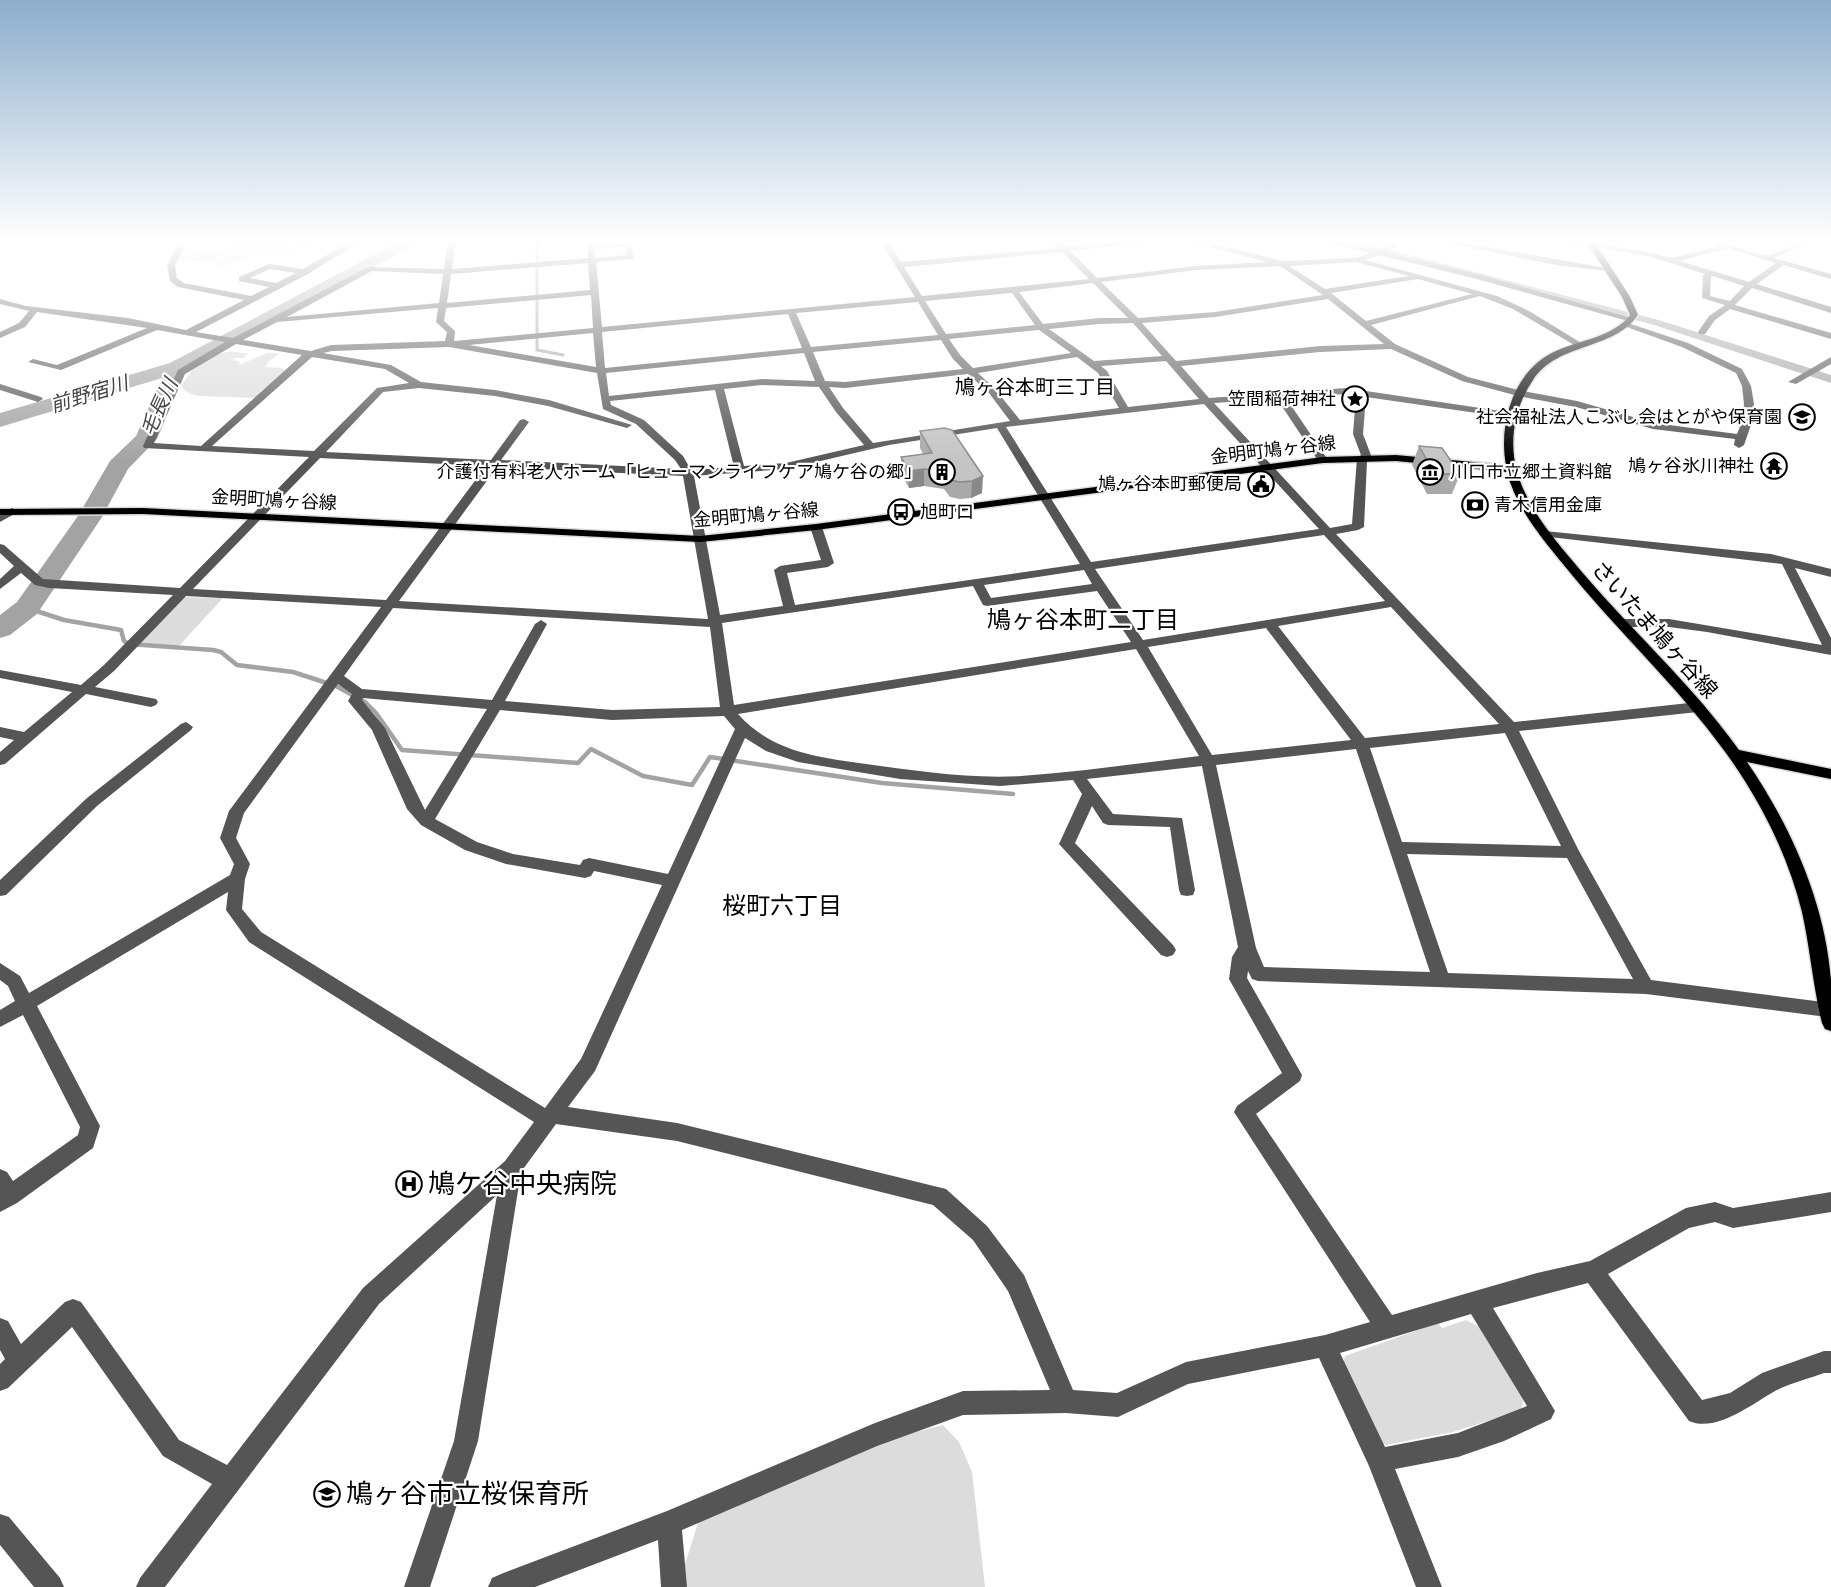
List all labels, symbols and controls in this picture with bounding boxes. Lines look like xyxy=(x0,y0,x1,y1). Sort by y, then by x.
water label: 前野宿川 xyxy=(48,372,132,416)
water label: 毛長川 xyxy=(137,374,182,439)
district label: 鳩ヶ谷本町三丁目 xyxy=(955,376,1115,398)
place icon: 笠間稲荷神社 xyxy=(1340,384,1370,414)
place label: 笠間稲荷神社 xyxy=(1228,389,1336,409)
school or university icon: 社会福祉法人こぶし会はとがや保育園 xyxy=(1787,402,1817,432)
place label: 社会福祉法人こぶし会はとがや保育園 xyxy=(1476,407,1782,427)
street label: 金明町鳩ヶ谷線 xyxy=(1209,432,1337,468)
temple icon: 鳩ヶ谷氷川神社 xyxy=(1759,451,1789,481)
place label: 鳩ヶ谷氷川神社 xyxy=(1628,456,1754,476)
building icon: 介護付有料老人ホーム「ヒューマンライフケア鳩ケ谷の郷」 xyxy=(927,457,957,487)
museum icon: 川口市立郷土資料館 xyxy=(1415,457,1445,487)
place label: 介護付有料老人ホーム「ヒューマンライフケア鳩ケ谷の郷」 xyxy=(437,462,922,482)
place label: 川口市立郷土資料館 xyxy=(1450,462,1612,482)
public building icon: 鳩ヶ谷本町郵便局 xyxy=(1246,469,1276,499)
place label: 鳩ヶ谷本町郵便局 xyxy=(1098,474,1242,494)
street label: 金明町鳩ヶ谷線 xyxy=(211,487,337,513)
bank icon: 青木信用金庫 xyxy=(1460,490,1490,520)
place label: 青木信用金庫 xyxy=(1494,496,1602,515)
bus stop icon: 旭町口 xyxy=(886,497,916,527)
street label: 金明町鳩ヶ谷線 xyxy=(692,500,820,530)
place label: 旭町口 xyxy=(920,503,974,522)
street label: さいたま鳩ヶ谷線 xyxy=(1587,556,1722,702)
district label: 鳩ヶ谷本町二丁目 xyxy=(987,607,1179,633)
district label: 桜町六丁目 xyxy=(722,893,842,919)
hospital icon: 鳩ケ谷中央病院 xyxy=(394,1169,424,1199)
place label: 鳩ケ谷中央病院 xyxy=(428,1170,617,1198)
school or university icon: 鳩ヶ谷市立桜保育所 xyxy=(312,1479,342,1509)
place label: 鳩ヶ谷市立桜保育所 xyxy=(346,1480,589,1508)

